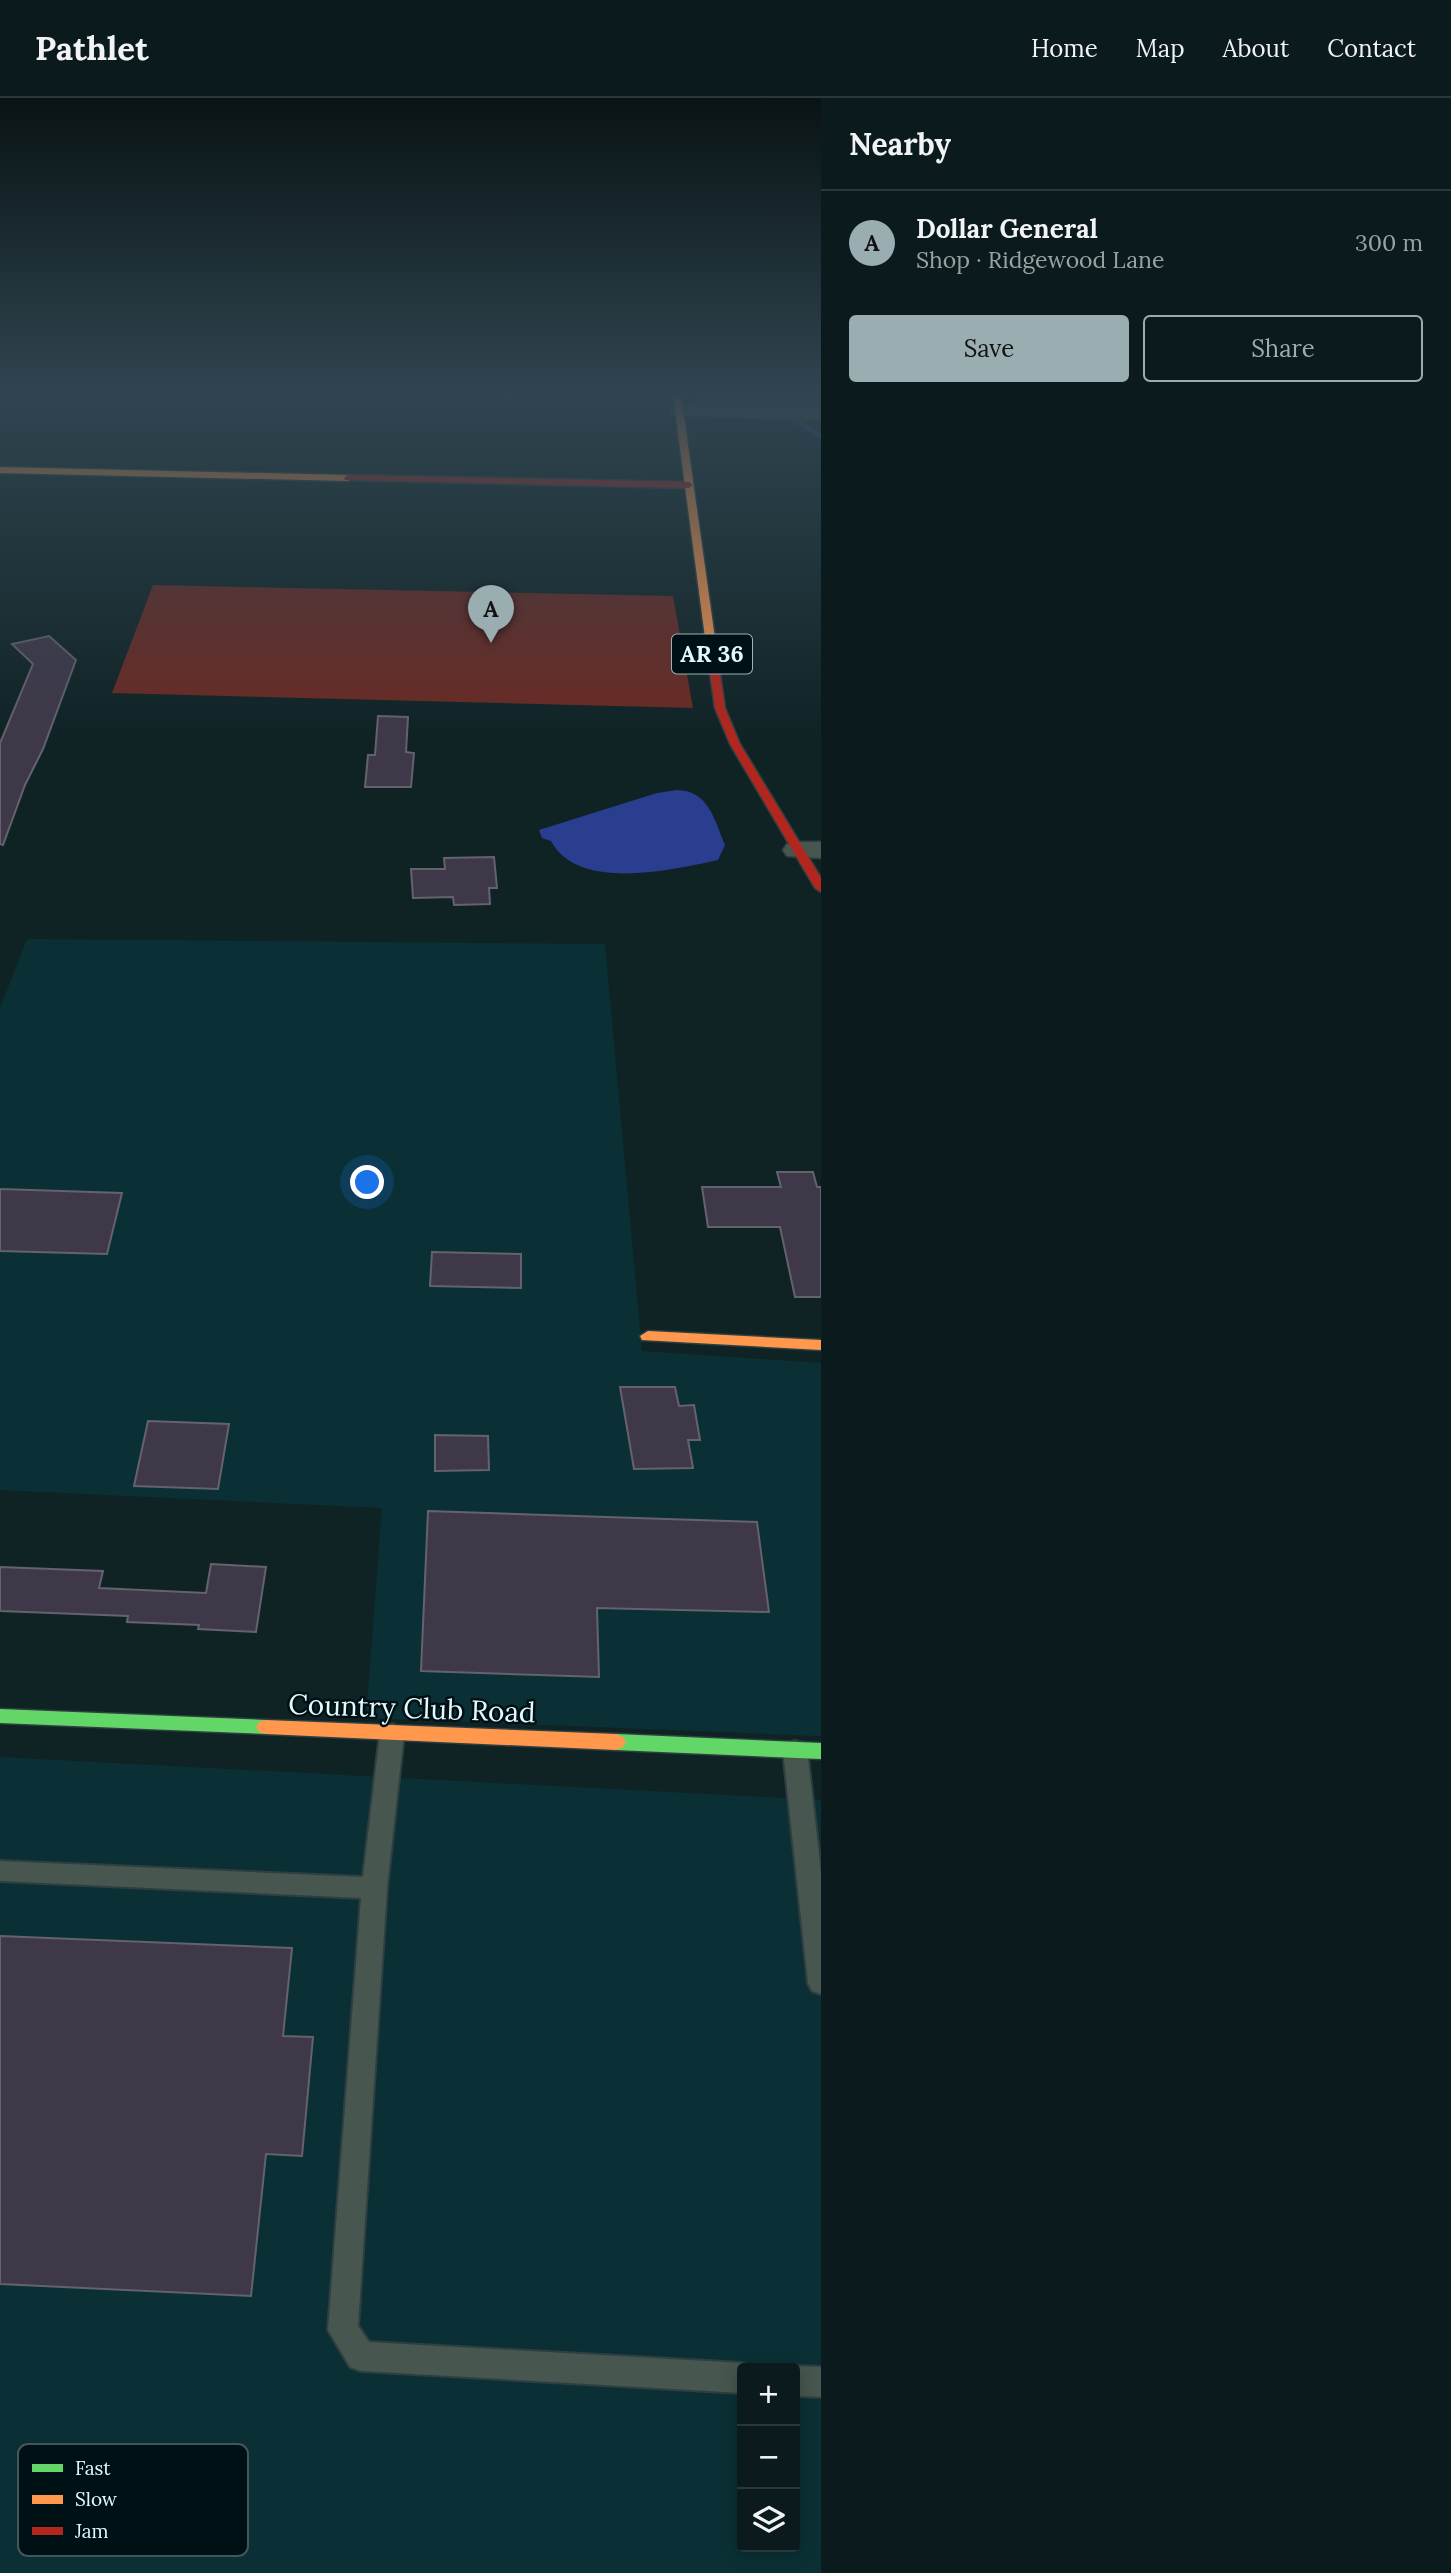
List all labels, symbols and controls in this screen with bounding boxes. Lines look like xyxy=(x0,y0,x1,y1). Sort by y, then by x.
text: Pathlet xyxy=(35,27,149,69)
text: Home xyxy=(1031,33,1098,64)
text: Map xyxy=(1136,33,1185,64)
text: About xyxy=(1223,33,1289,64)
text: Contact xyxy=(1327,33,1416,64)
text: Nearby xyxy=(849,125,951,163)
text: Dollar General xyxy=(916,212,1098,245)
text: A xyxy=(864,228,880,257)
text: 300 m xyxy=(1355,228,1423,257)
text: Shop · Ridgewood Lane xyxy=(916,245,1164,274)
button: Save xyxy=(849,315,1129,382)
button: Share xyxy=(1143,315,1423,382)
pin: A xyxy=(468,585,514,643)
road number: AR 36 xyxy=(672,634,752,674)
your location xyxy=(350,1165,384,1199)
street label: Country Club Road xyxy=(288,1686,536,1730)
map controls xyxy=(737,2363,800,2552)
button: + xyxy=(737,2363,800,2426)
button: − xyxy=(737,2426,800,2489)
legend xyxy=(18,2444,248,2556)
text: Fast xyxy=(75,2456,111,2480)
text: Slow xyxy=(75,2487,118,2511)
button: layers xyxy=(737,2489,800,2552)
text: Jam xyxy=(74,2519,109,2543)

